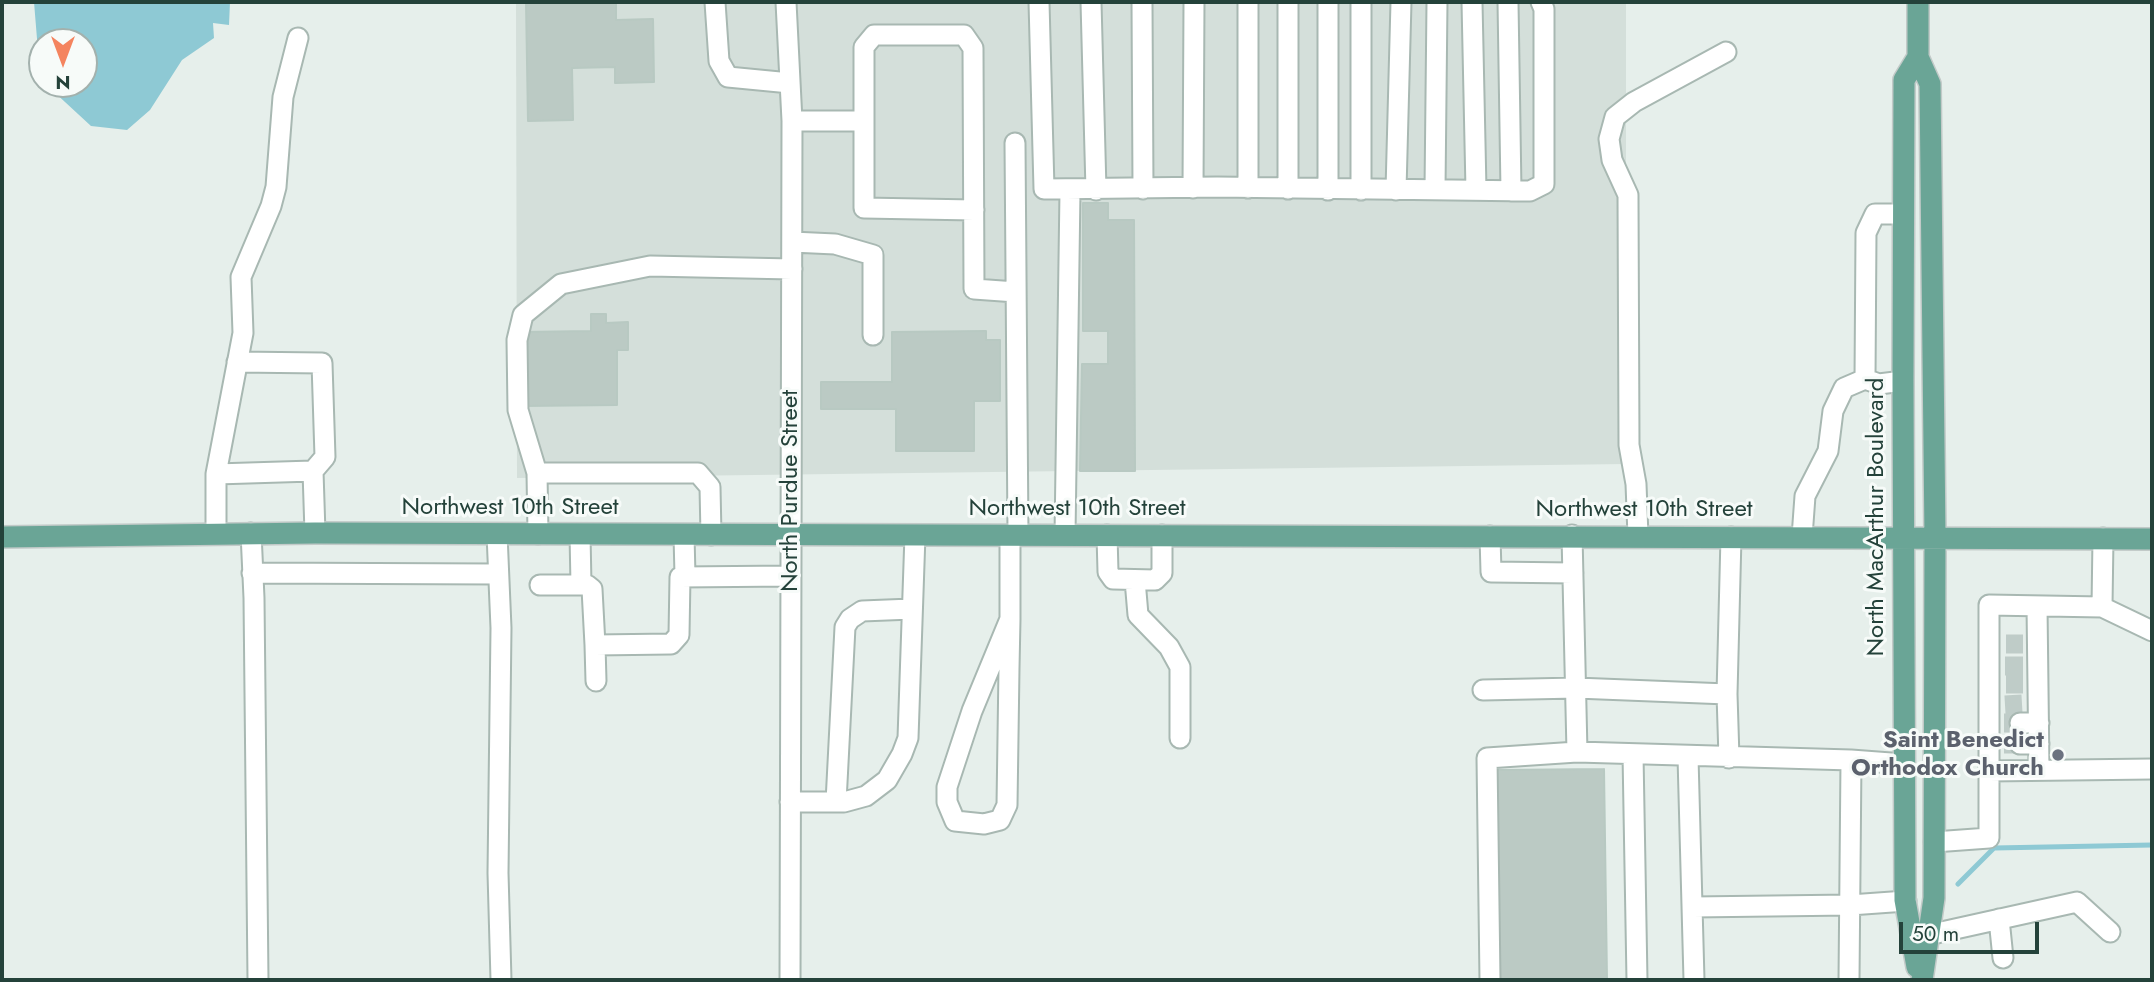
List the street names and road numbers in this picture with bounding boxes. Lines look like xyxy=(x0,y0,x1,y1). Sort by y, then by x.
street label: North MacArthur Boulevard xyxy=(1863,377,1891,657)
street label: North Purdue Street xyxy=(777,390,805,592)
street label: Northwest 10th Street xyxy=(401,494,619,522)
street label: Northwest 10th Street xyxy=(968,495,1186,523)
street label: Northwest 10th Street xyxy=(1535,496,1753,524)

